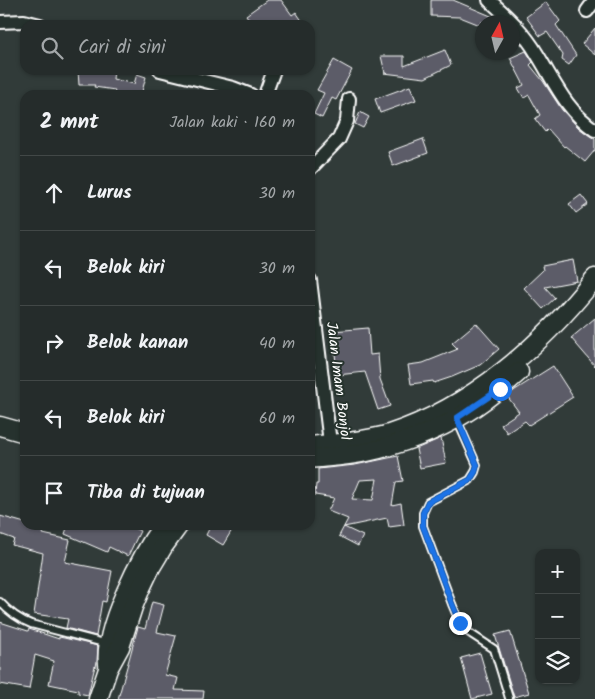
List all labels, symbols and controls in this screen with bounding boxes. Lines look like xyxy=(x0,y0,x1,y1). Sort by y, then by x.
north arrow xyxy=(475,15,520,60)
search box xyxy=(20,20,315,75)
text: Cari di sini xyxy=(78,33,166,63)
icon: search xyxy=(38,34,66,62)
text: 2 mnt xyxy=(40,106,99,139)
text: Jalan kaki · 160 m xyxy=(170,110,295,135)
text: Lurus xyxy=(87,178,132,208)
icon: ahead xyxy=(40,179,68,207)
text: 30 m xyxy=(259,181,295,206)
text: Belok kiri xyxy=(87,253,165,283)
icon: left xyxy=(40,254,68,282)
text: 30 m xyxy=(259,256,295,281)
street label: Jalan Imam Bonjol xyxy=(319,321,357,442)
text: Belok kanan xyxy=(87,328,188,358)
icon: right xyxy=(40,329,68,357)
text: 40 m xyxy=(259,331,295,356)
route start xyxy=(489,378,512,401)
text: Belok kiri xyxy=(87,403,165,433)
icon: left xyxy=(40,404,68,432)
text: 60 m xyxy=(259,406,295,431)
text: Tiba di tujuan xyxy=(87,478,205,508)
icon: arrive xyxy=(40,479,68,507)
map controls xyxy=(535,549,580,684)
button: + xyxy=(535,549,580,594)
button: − xyxy=(535,594,580,639)
route end xyxy=(449,612,472,635)
button: layers xyxy=(535,639,580,684)

